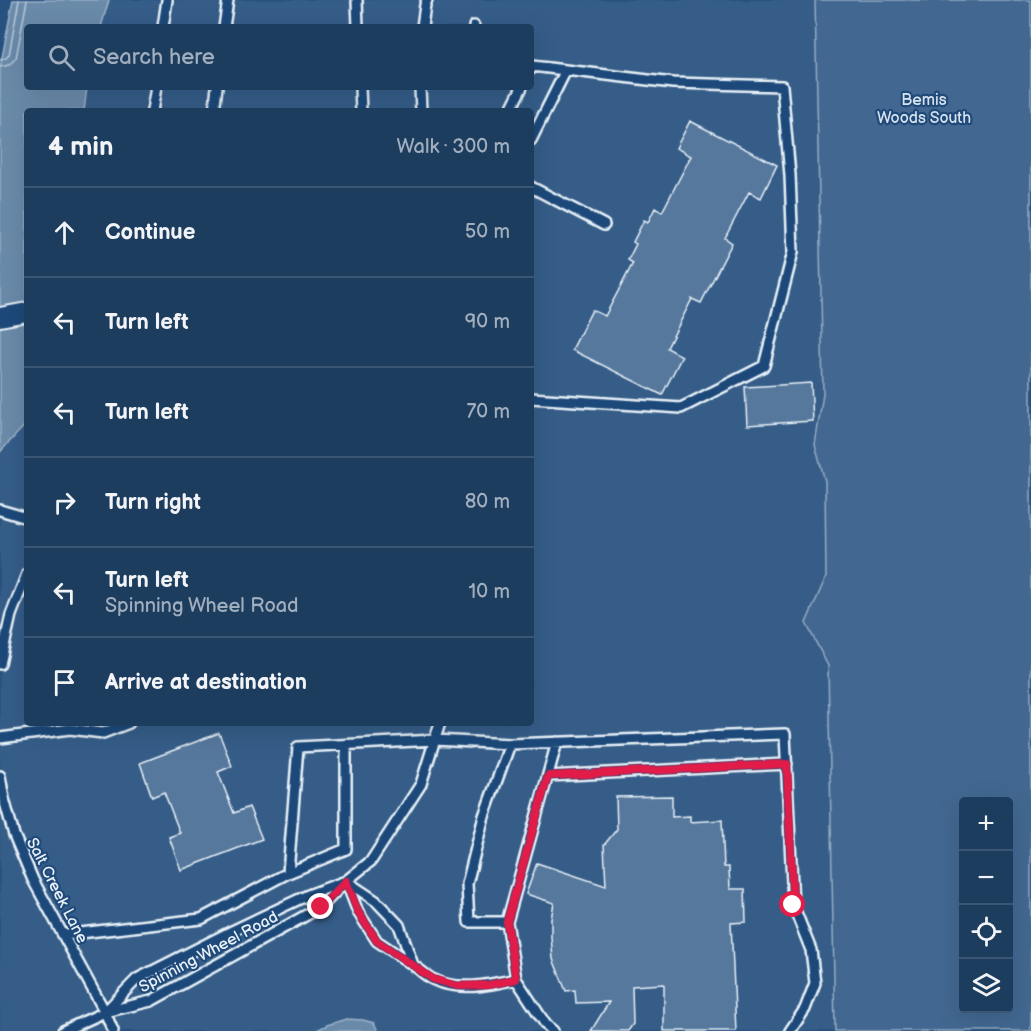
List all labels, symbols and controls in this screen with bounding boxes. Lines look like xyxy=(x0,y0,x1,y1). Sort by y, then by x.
search box xyxy=(24,24,534,90)
icon: search xyxy=(45,41,78,74)
text: Search here xyxy=(93,44,215,71)
park label: Bemis Woods South xyxy=(877,91,971,128)
text: 4 min xyxy=(48,132,113,163)
text: Walk · 300 m xyxy=(397,135,510,159)
icon: ahead xyxy=(48,216,81,249)
text: Continue xyxy=(105,219,195,246)
text: 50 m xyxy=(465,220,510,244)
icon: left xyxy=(48,306,81,339)
text: Turn left xyxy=(105,309,189,336)
text: 90 m xyxy=(465,310,510,334)
icon: left xyxy=(48,396,81,429)
text: Turn left xyxy=(105,399,189,426)
text: 70 m xyxy=(466,400,510,424)
icon: right xyxy=(48,486,81,519)
text: Turn right xyxy=(105,489,201,516)
text: 80 m xyxy=(465,490,510,514)
text: Turn left xyxy=(105,567,189,594)
icon: left xyxy=(48,576,81,609)
text: 10 m xyxy=(469,580,510,604)
text: Spinning Wheel Road xyxy=(105,594,299,618)
icon: arrive xyxy=(48,666,81,699)
text: Arrive at destination xyxy=(105,669,307,696)
map controls xyxy=(959,797,1013,1013)
button: + xyxy=(959,797,1013,851)
street label: Salt Creek Lane xyxy=(22,835,92,947)
button: − xyxy=(959,851,1013,905)
route start xyxy=(779,891,805,917)
route end xyxy=(307,893,333,919)
button: locate xyxy=(959,905,1013,959)
street label: Spinning Wheel Road xyxy=(136,908,282,997)
button: layers xyxy=(959,959,1013,1013)

